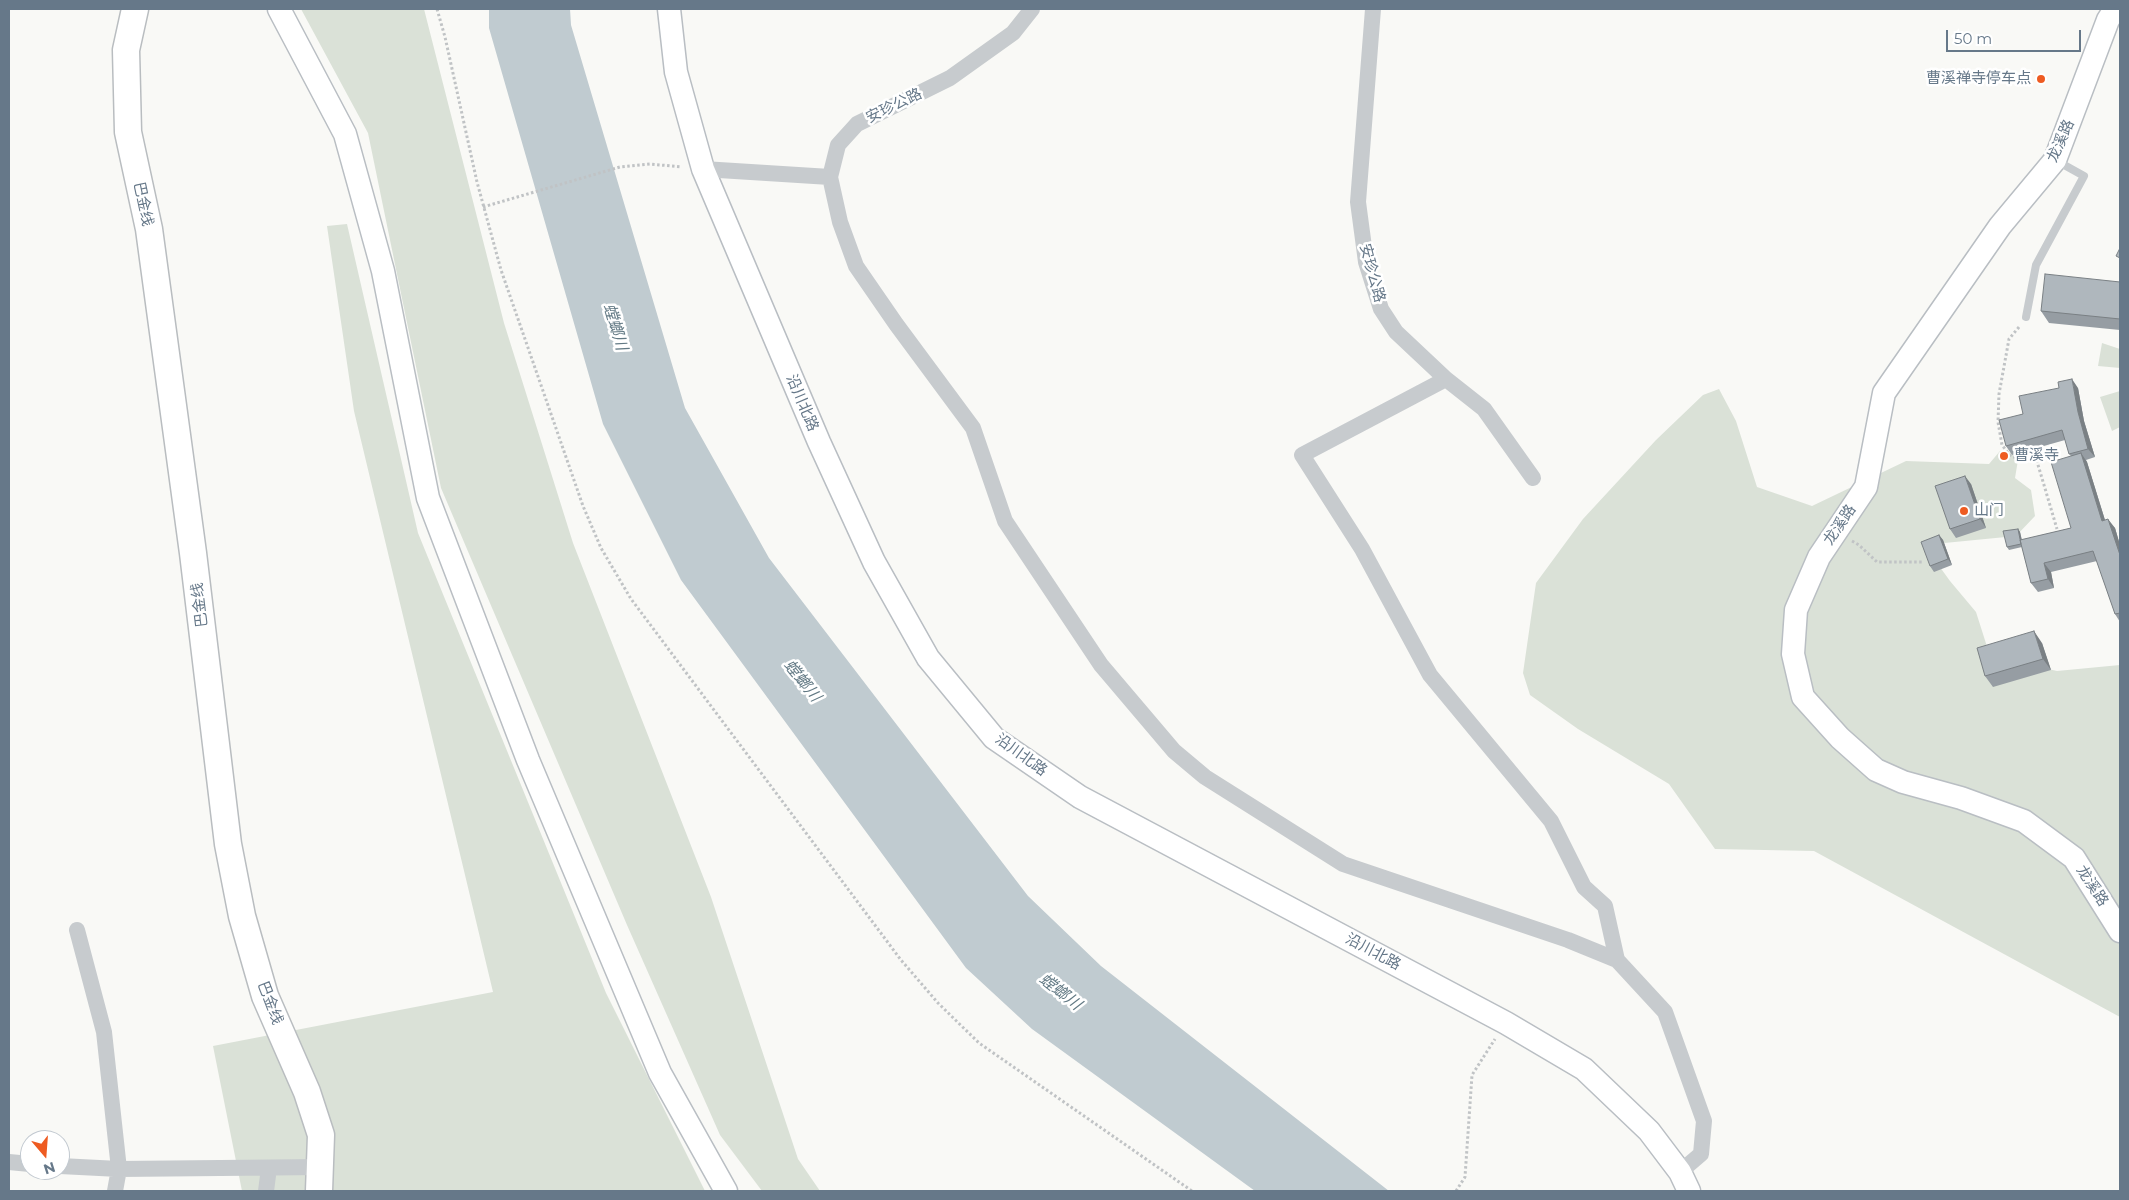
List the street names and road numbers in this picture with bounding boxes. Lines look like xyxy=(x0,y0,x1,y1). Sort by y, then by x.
street label: 安珍公路 xyxy=(863,85,925,127)
street label: 龙溪路 xyxy=(2044,117,2078,165)
street label: 巴金线 xyxy=(130,180,156,228)
street label: 安珍公路 xyxy=(1356,242,1388,304)
street label: 沿川北路 xyxy=(782,372,822,434)
street label: 龙溪路 xyxy=(1820,501,1860,549)
street label: 巴金线 xyxy=(188,582,212,628)
street label: 沿川北路 xyxy=(991,730,1051,780)
street label: 龙溪路 xyxy=(2072,862,2112,910)
street label: 沿川北路 xyxy=(1342,930,1404,974)
street label: 巴金线 xyxy=(254,979,286,1027)

